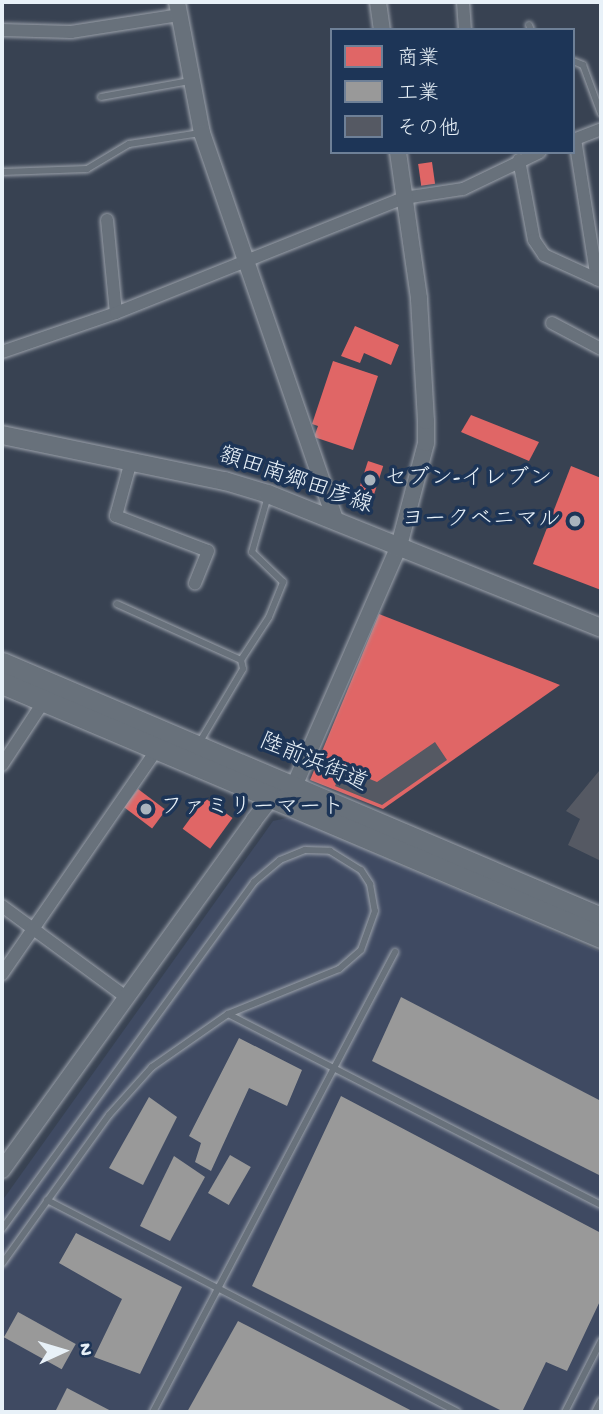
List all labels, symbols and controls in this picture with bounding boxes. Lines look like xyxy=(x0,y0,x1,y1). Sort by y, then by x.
legend xyxy=(330,28,575,154)
text: 商業 xyxy=(397,48,439,73)
text: 工業 xyxy=(397,83,439,108)
text: その他 xyxy=(397,118,460,143)
street label: 額田南郷田彦線 xyxy=(214,443,376,521)
place label: セブン-イレブン xyxy=(384,466,552,494)
marker: セブン-イレブン xyxy=(362,472,378,488)
place label: ヨークベニマル xyxy=(401,507,561,535)
marker: ヨークベニマル xyxy=(567,513,583,529)
street label: 陸前浜街道 xyxy=(255,729,371,799)
place label: ファミリーマート xyxy=(160,795,344,823)
marker: ファミリーマート xyxy=(138,801,154,817)
north arrow xyxy=(28,1316,98,1386)
text: N xyxy=(73,1343,96,1356)

